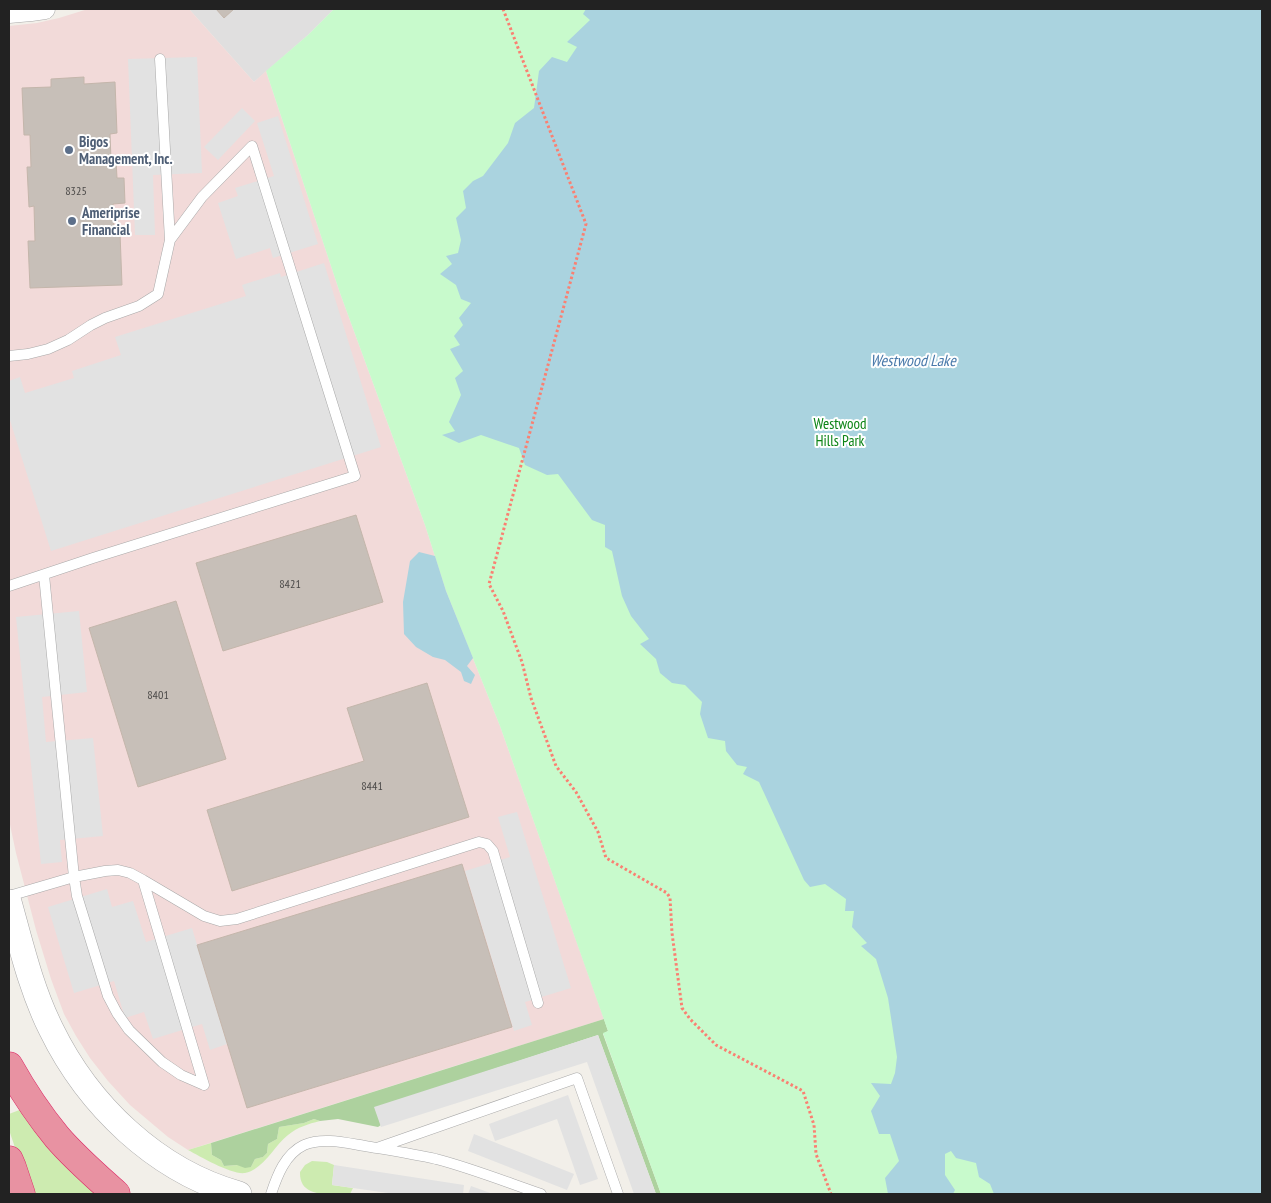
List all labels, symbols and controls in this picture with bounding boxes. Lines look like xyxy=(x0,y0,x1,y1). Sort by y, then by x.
place label: Bigos Management, Inc. xyxy=(79,132,173,168)
marker: Bigos Management, Inc. xyxy=(63,144,75,156)
house number: 8325 xyxy=(65,183,87,198)
place label: Ameriprise Financial xyxy=(81,203,140,239)
marker: Ameriprise Financial xyxy=(66,215,78,227)
water label: Westwood Lake xyxy=(870,350,957,370)
park label: Westwood Hills Park xyxy=(813,414,867,450)
house number: 8421 xyxy=(279,576,301,591)
house number: 8401 xyxy=(147,687,169,702)
house number: 8441 xyxy=(361,778,383,793)

